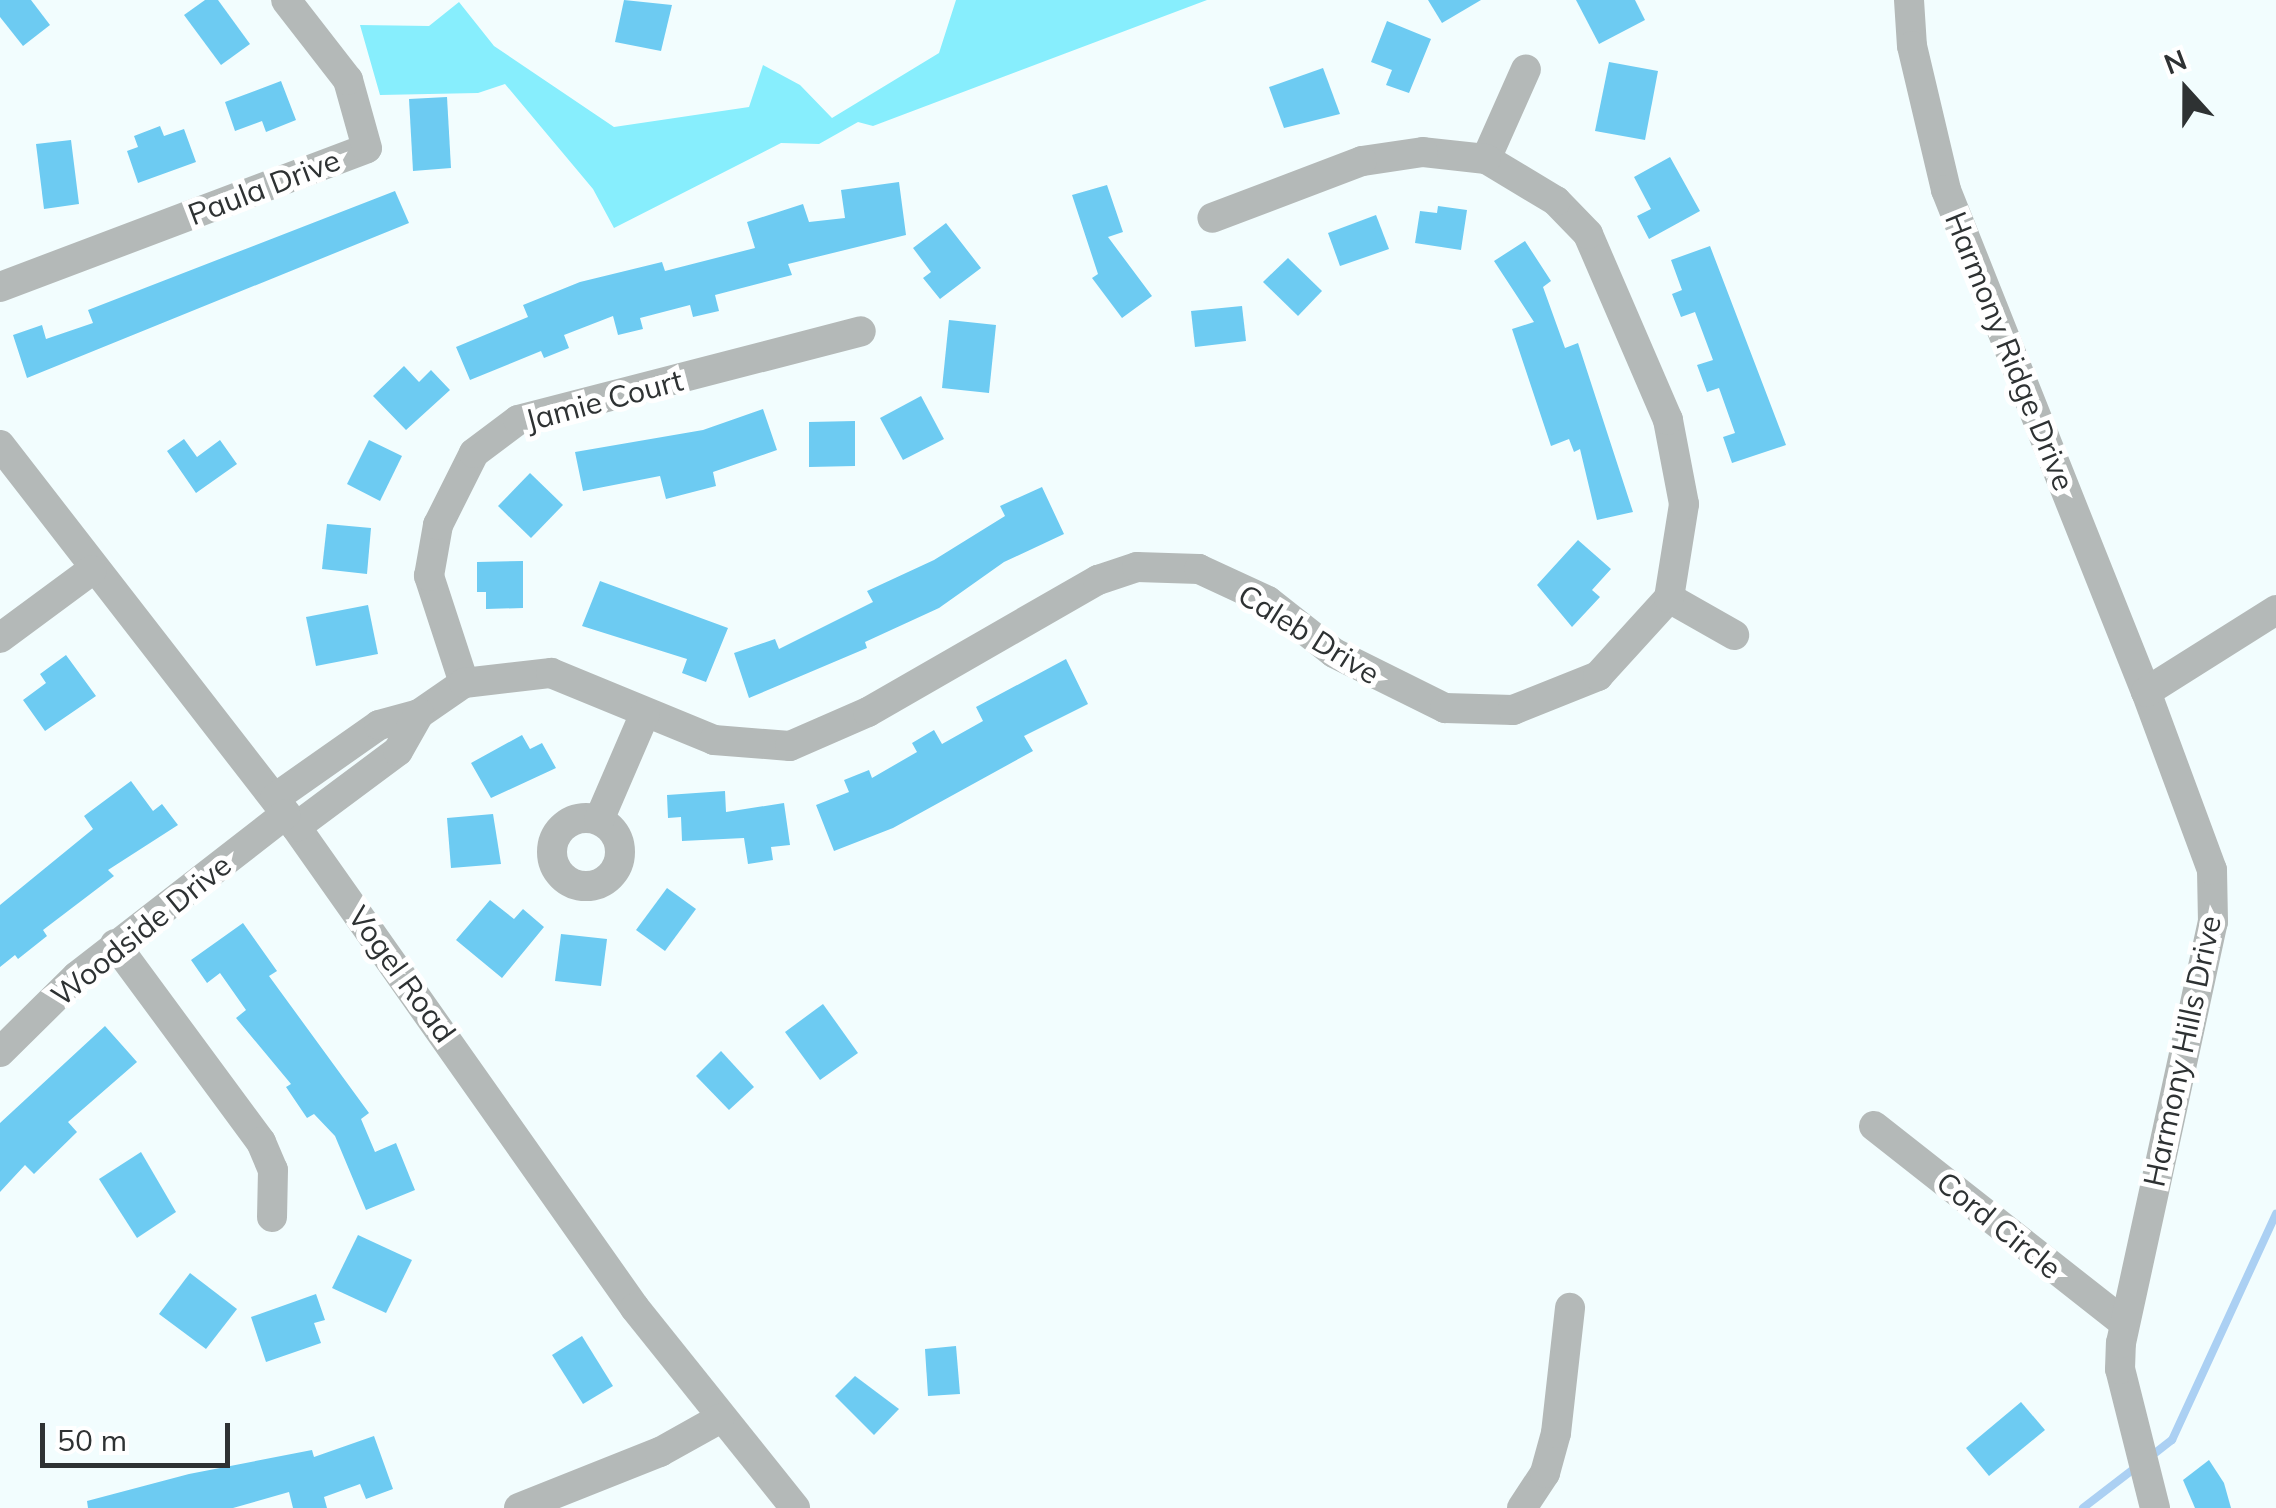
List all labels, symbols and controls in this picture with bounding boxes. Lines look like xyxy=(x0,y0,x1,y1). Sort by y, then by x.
north arrow xyxy=(2136,40,2236,140)
text: N xyxy=(2159,41,2191,82)
street label: Paula Drive xyxy=(183,142,345,232)
street label: Harmony Ridge Drive xyxy=(1938,207,2082,495)
street label: Jamie Court xyxy=(521,362,687,438)
street label: Caleb Drive xyxy=(1232,576,1386,692)
street label: Woodside Drive xyxy=(44,847,238,1013)
street label: Vogel Road xyxy=(341,899,463,1049)
street label: Harmony Hills Drive xyxy=(2136,912,2228,1190)
street label: Cord Circle xyxy=(1929,1164,2069,1286)
scale bar xyxy=(45,1403,235,1465)
text: 50 m xyxy=(57,1421,127,1459)

